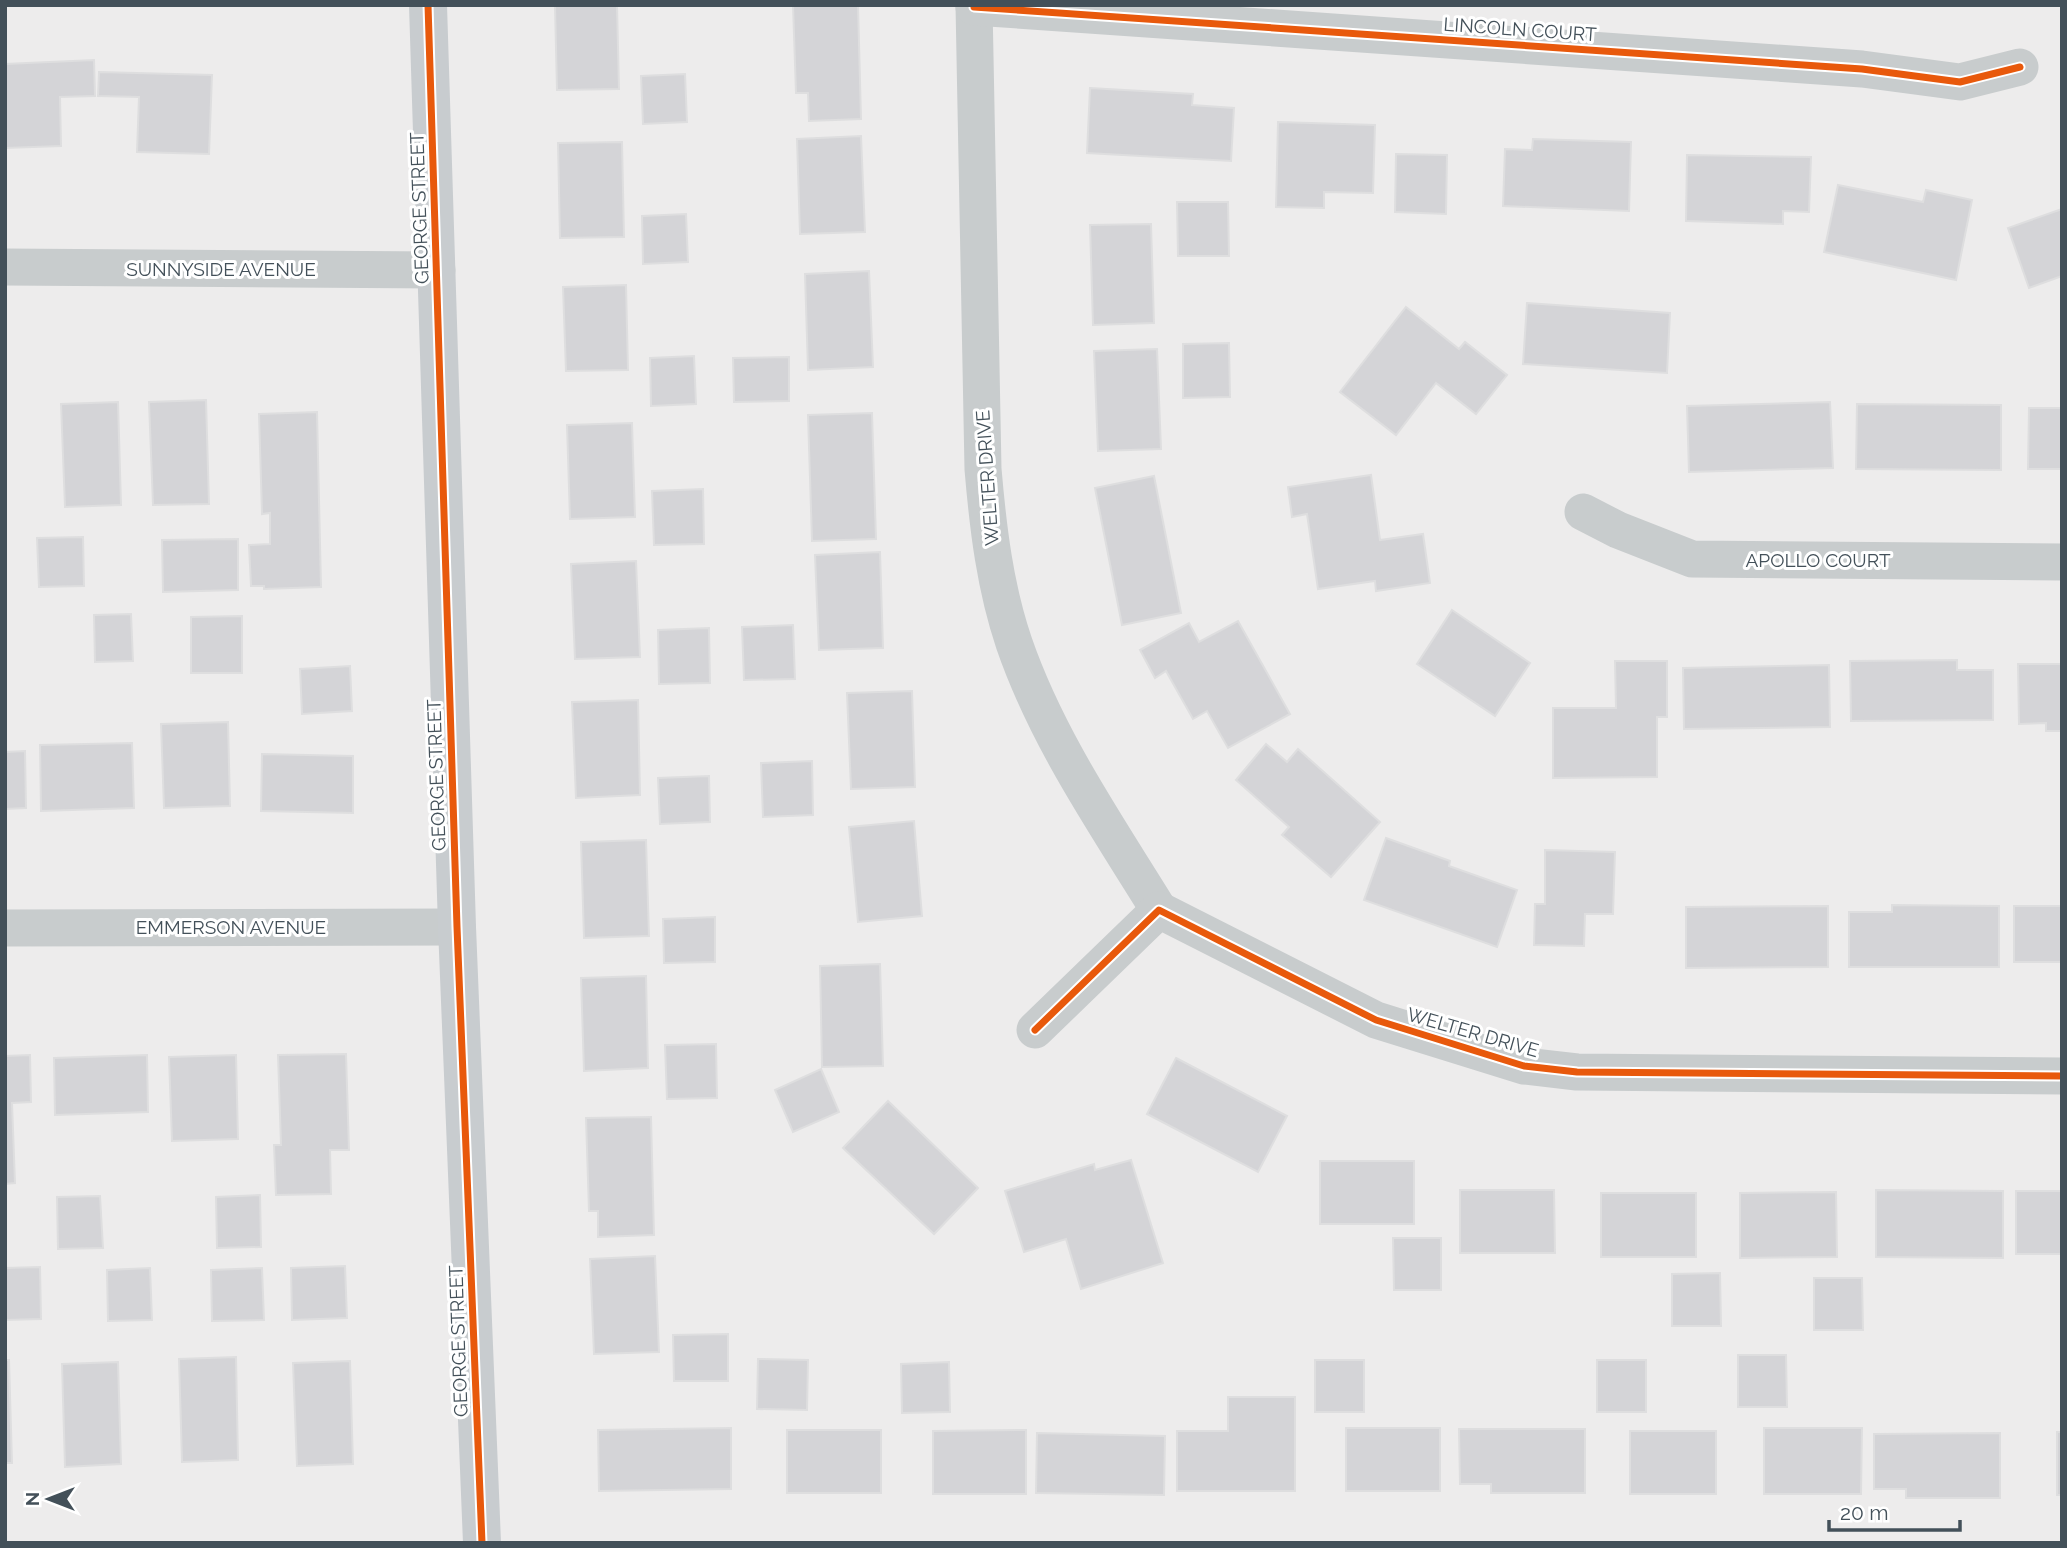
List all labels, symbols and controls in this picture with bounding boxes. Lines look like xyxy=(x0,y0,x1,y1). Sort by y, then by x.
street label: LINCOLN COURT xyxy=(1443,13,1598,45)
street label: GEORGE STREET xyxy=(405,131,433,284)
street label: SUNNYSIDE AVENUE xyxy=(126,258,316,280)
street label: WELTER DRIVE xyxy=(971,409,1003,547)
street label: APOLLO COURT xyxy=(1745,549,1891,571)
street label: GEORGE STREET xyxy=(422,698,450,851)
street label: EMMERSON AVENUE xyxy=(136,916,326,938)
street label: WELTER DRIVE xyxy=(1405,1003,1541,1061)
street label: GEORGE STREET xyxy=(444,1264,472,1417)
north arrow xyxy=(14,1464,84,1534)
scale bar xyxy=(1829,1488,1960,1532)
text: N xyxy=(21,1492,43,1506)
text: 20 m xyxy=(1840,1500,1888,1525)

